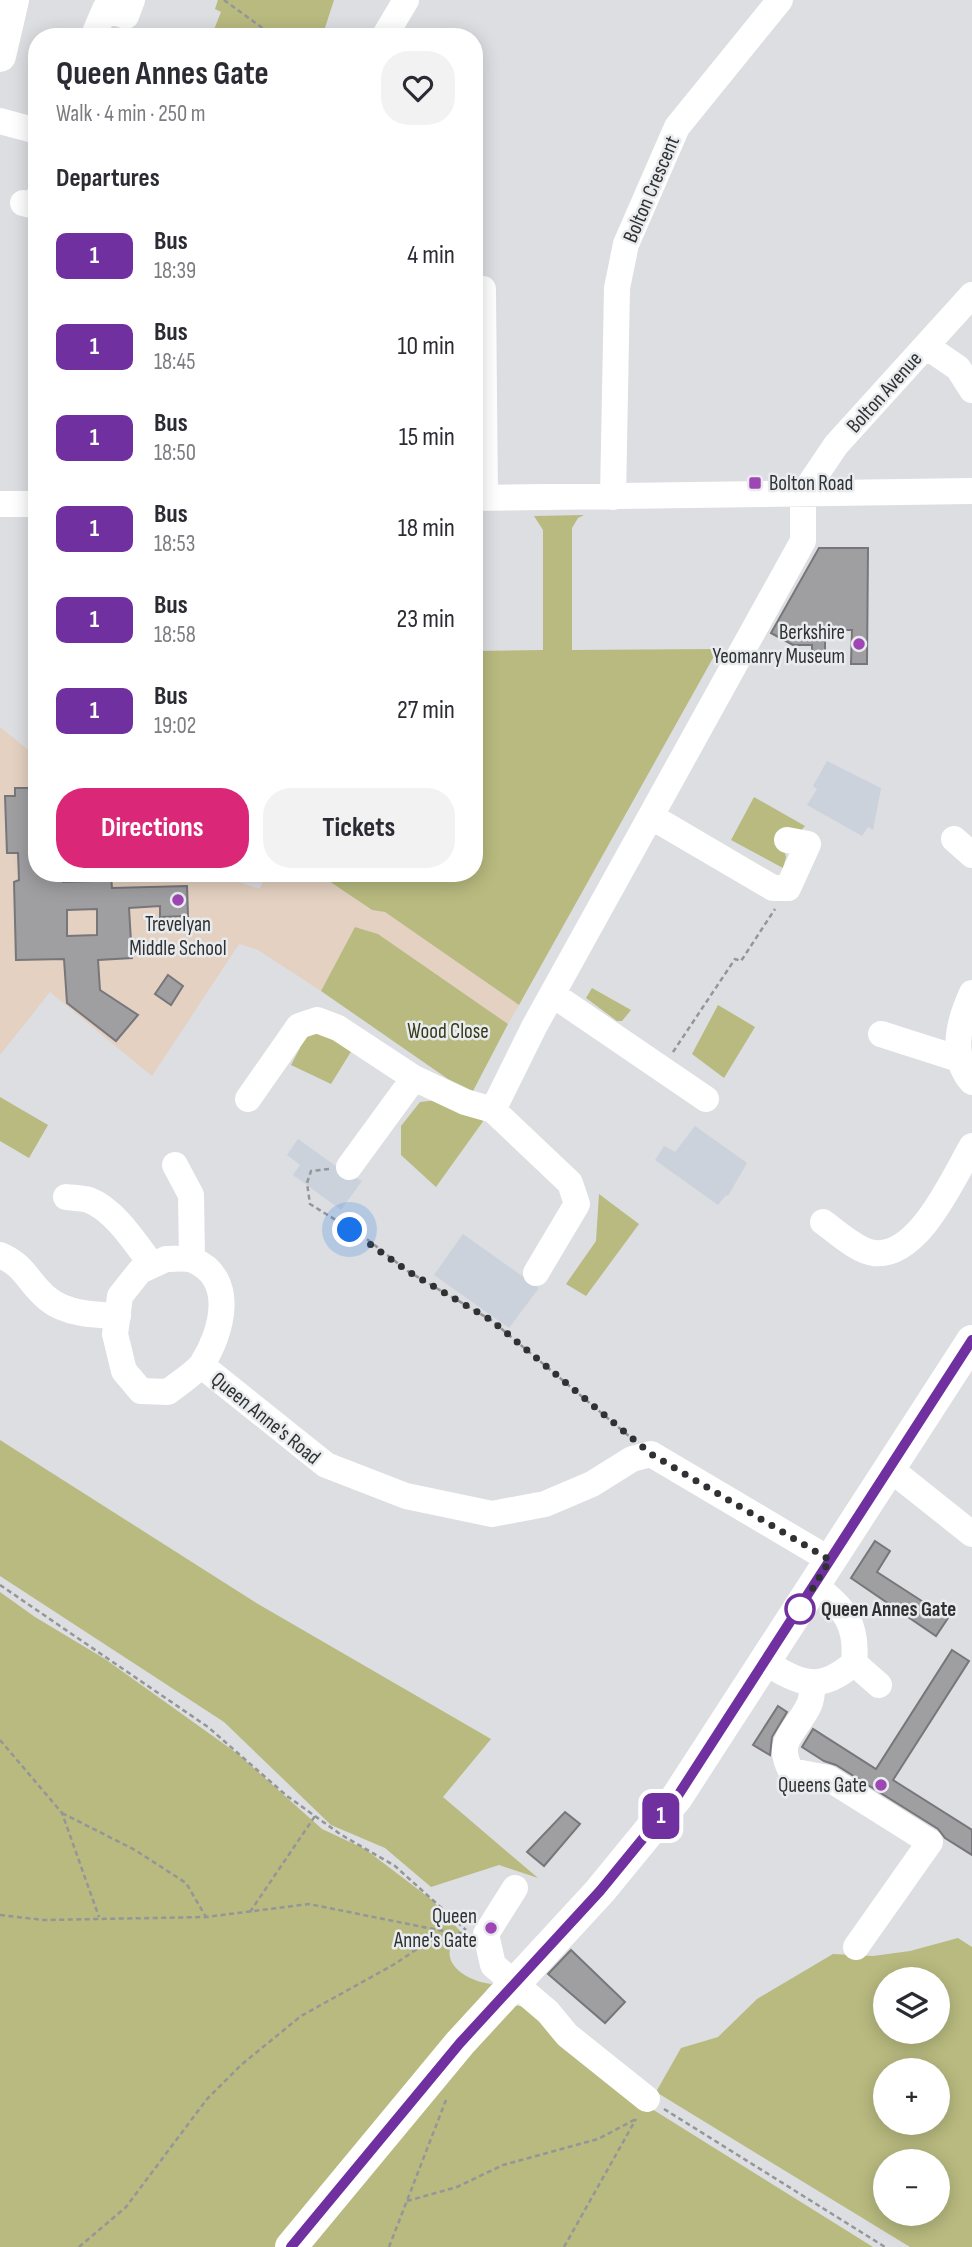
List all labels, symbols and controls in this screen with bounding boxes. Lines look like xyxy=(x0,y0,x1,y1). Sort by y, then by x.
button: heart xyxy=(381,51,455,125)
text: Queen Annes Gate xyxy=(56,54,269,94)
text: Walk · 4 min · 250 m xyxy=(56,100,206,128)
street label: Bolton Crescent xyxy=(618,132,685,246)
text: Departures xyxy=(56,163,160,194)
text: Bus xyxy=(154,226,188,257)
text: 4 min xyxy=(407,240,455,271)
text: 1 xyxy=(90,241,99,270)
text: 18:39 xyxy=(154,257,196,285)
text: Bus xyxy=(154,317,188,348)
text: 10 min xyxy=(398,331,455,362)
text: 1 xyxy=(90,332,99,361)
street label: Bolton Avenue xyxy=(841,347,927,438)
text: 18:45 xyxy=(154,348,195,376)
text: Bus xyxy=(154,408,188,439)
text: 15 min xyxy=(399,422,455,453)
text: 1 xyxy=(90,423,99,452)
text: 18:50 xyxy=(154,439,196,467)
place label: Bolton Road xyxy=(769,471,853,496)
marker: Bolton Road xyxy=(747,475,763,491)
text: Bus xyxy=(154,499,188,530)
text: 18 min xyxy=(398,513,455,544)
text: 1 xyxy=(90,514,99,543)
text: 18:53 xyxy=(154,530,195,558)
text: Bus xyxy=(154,590,188,621)
text: 23 min xyxy=(397,604,455,635)
text: 1 xyxy=(90,605,99,634)
place label: Berkshire Yeomanry Museum xyxy=(712,620,845,669)
text: 18:58 xyxy=(154,621,196,649)
marker: Berkshire Yeomanry Museum xyxy=(851,636,867,652)
text: Bus xyxy=(154,681,188,712)
text: 27 min xyxy=(397,695,455,726)
text: 1 xyxy=(90,696,99,725)
text: 19:02 xyxy=(154,712,196,740)
button: Directions xyxy=(56,788,249,868)
button: Tickets xyxy=(263,788,455,868)
marker: Trevelyan Middle School xyxy=(170,892,186,908)
place label: Trevelyan Middle School xyxy=(129,912,227,961)
park label: Wood Close xyxy=(407,1019,489,1044)
your location xyxy=(332,1212,367,1247)
street label: Queen Anne's Road xyxy=(206,1367,325,1470)
marker: Queen Annes Gate xyxy=(785,1594,815,1624)
place label: Queen Annes Gate xyxy=(821,1597,956,1622)
place label: Queens Gate xyxy=(778,1773,867,1798)
marker: Queens Gate xyxy=(873,1777,889,1793)
line badge: 1 xyxy=(638,1793,684,1839)
text: 1 xyxy=(656,1801,666,1830)
place label: Queen Anne's Gate xyxy=(393,1904,477,1953)
marker: Queen Anne's Gate xyxy=(483,1920,499,1936)
map controls xyxy=(873,1967,950,2226)
button: layers xyxy=(873,1967,950,2044)
button: + xyxy=(873,2058,950,2135)
button: − xyxy=(873,2149,950,2226)

